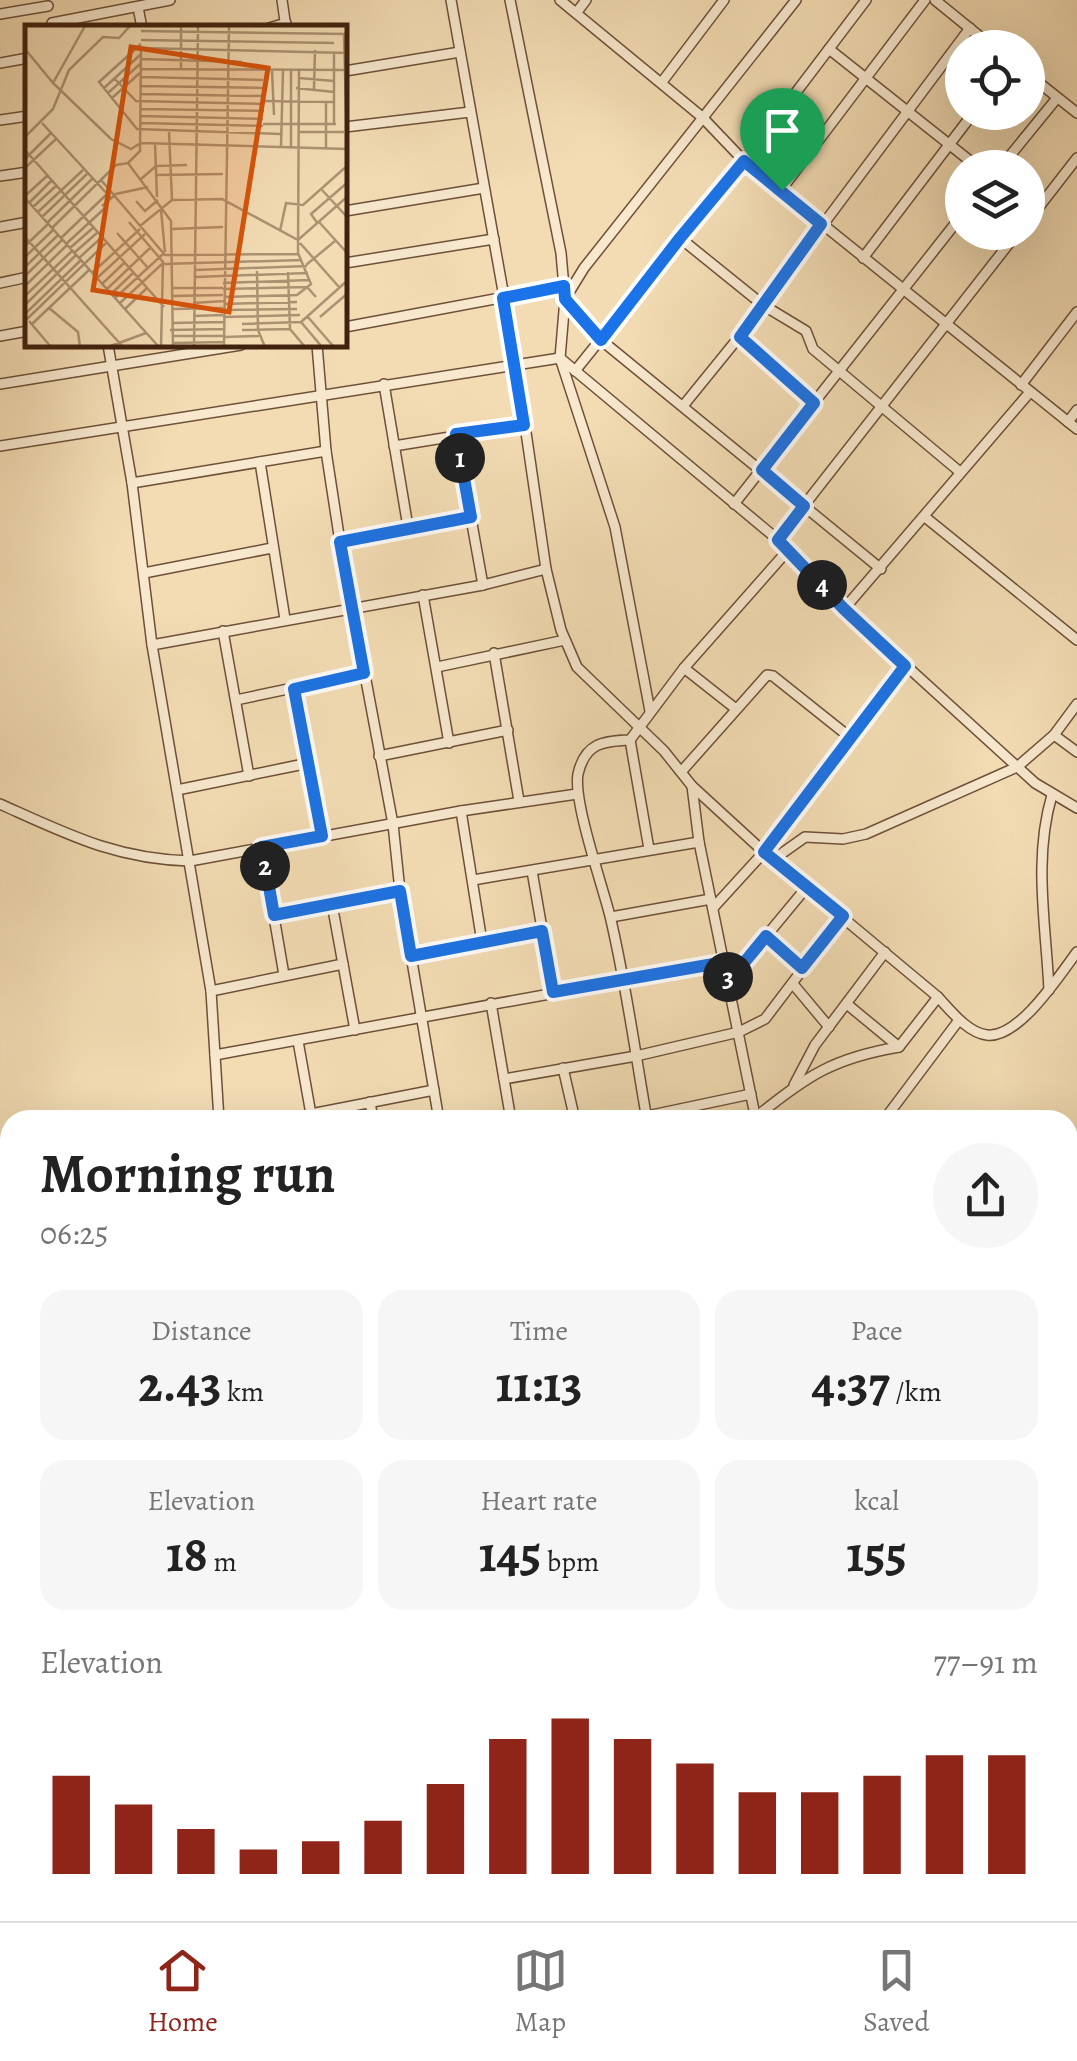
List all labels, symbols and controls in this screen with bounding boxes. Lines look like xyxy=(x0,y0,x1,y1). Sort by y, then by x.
inset map xyxy=(25,25,348,348)
map controls xyxy=(945,30,1045,250)
button: locate xyxy=(945,30,1045,130)
pin xyxy=(740,88,825,191)
icon: arrive xyxy=(755,103,810,158)
button: layers xyxy=(945,150,1045,250)
pin: 1 xyxy=(435,433,485,483)
text: 1 xyxy=(455,439,465,477)
pin: 4 xyxy=(797,560,847,610)
text: 4 xyxy=(815,566,829,604)
pin: 2 xyxy=(240,841,290,891)
text: 2 xyxy=(258,847,272,885)
pin: 3 xyxy=(703,952,753,1002)
text: 3 xyxy=(722,958,734,996)
text: Morning run xyxy=(40,1136,335,1211)
button: share xyxy=(933,1143,1038,1248)
text: 06:25 xyxy=(40,1211,108,1255)
text: Distance xyxy=(151,1312,252,1350)
text: Time xyxy=(510,1312,568,1350)
text: Pace xyxy=(851,1312,903,1350)
text: 2.43 xyxy=(138,1350,221,1418)
text: 11:13 xyxy=(495,1350,583,1418)
text: 4:37 xyxy=(812,1350,890,1418)
text: km xyxy=(221,1373,264,1411)
text: /km xyxy=(890,1373,942,1411)
text: Elevation xyxy=(148,1482,255,1520)
text: Heart rate xyxy=(481,1482,597,1520)
text: kcal xyxy=(854,1482,899,1520)
text: 18 xyxy=(166,1520,208,1588)
text: 145 xyxy=(479,1520,541,1588)
text: 155 xyxy=(846,1520,907,1588)
text: m xyxy=(208,1543,237,1581)
text: bpm xyxy=(541,1543,599,1581)
text: Elevation xyxy=(40,1640,163,1684)
text: 77–91 m xyxy=(933,1640,1038,1684)
tab: Home xyxy=(148,1943,218,2041)
tab: Map xyxy=(513,1943,568,2041)
tab: Saved xyxy=(863,1943,929,2041)

